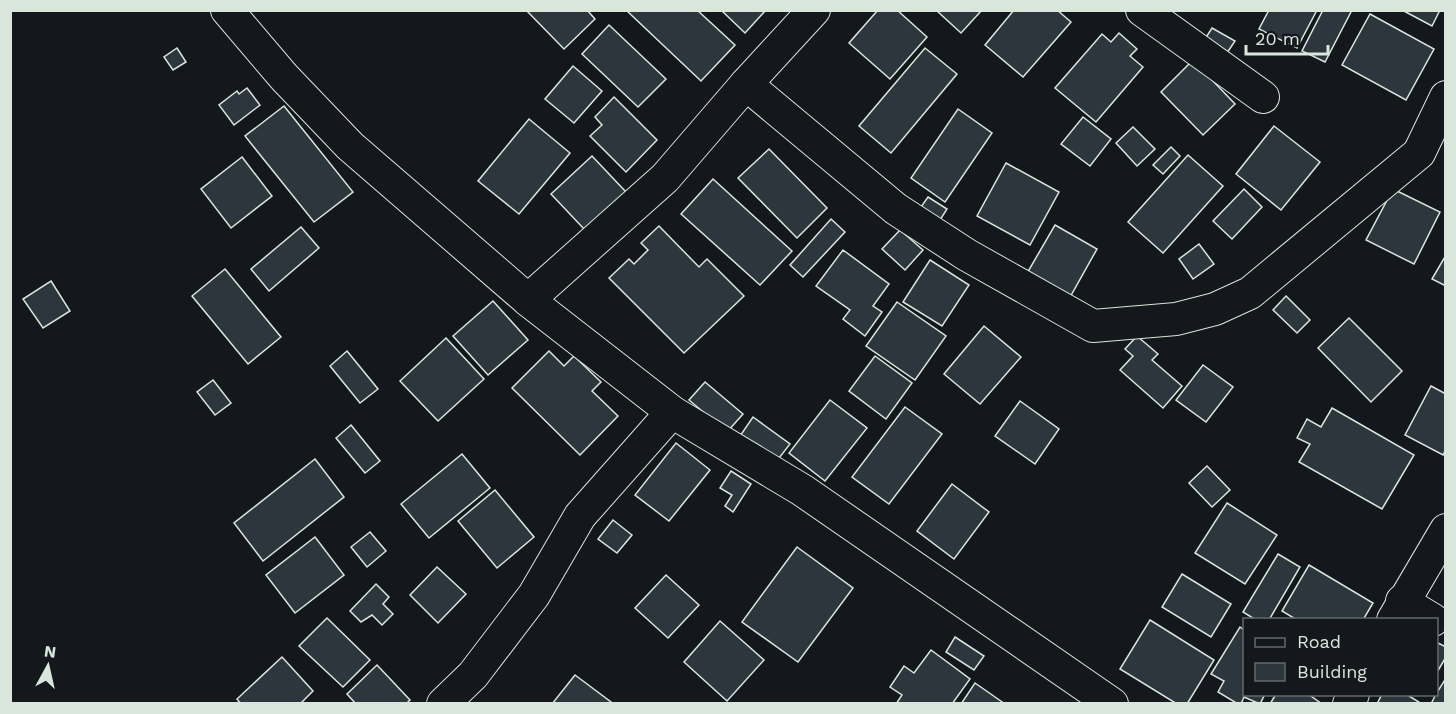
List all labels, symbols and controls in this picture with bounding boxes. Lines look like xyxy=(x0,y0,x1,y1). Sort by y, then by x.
scale bar xyxy=(1246,18,1328,56)
text: 20 m xyxy=(1255,28,1300,49)
legend xyxy=(1243,618,1438,696)
text: Road xyxy=(1297,631,1341,652)
north arrow xyxy=(18,636,78,696)
text: N xyxy=(43,641,57,662)
text: Building xyxy=(1297,661,1367,682)

